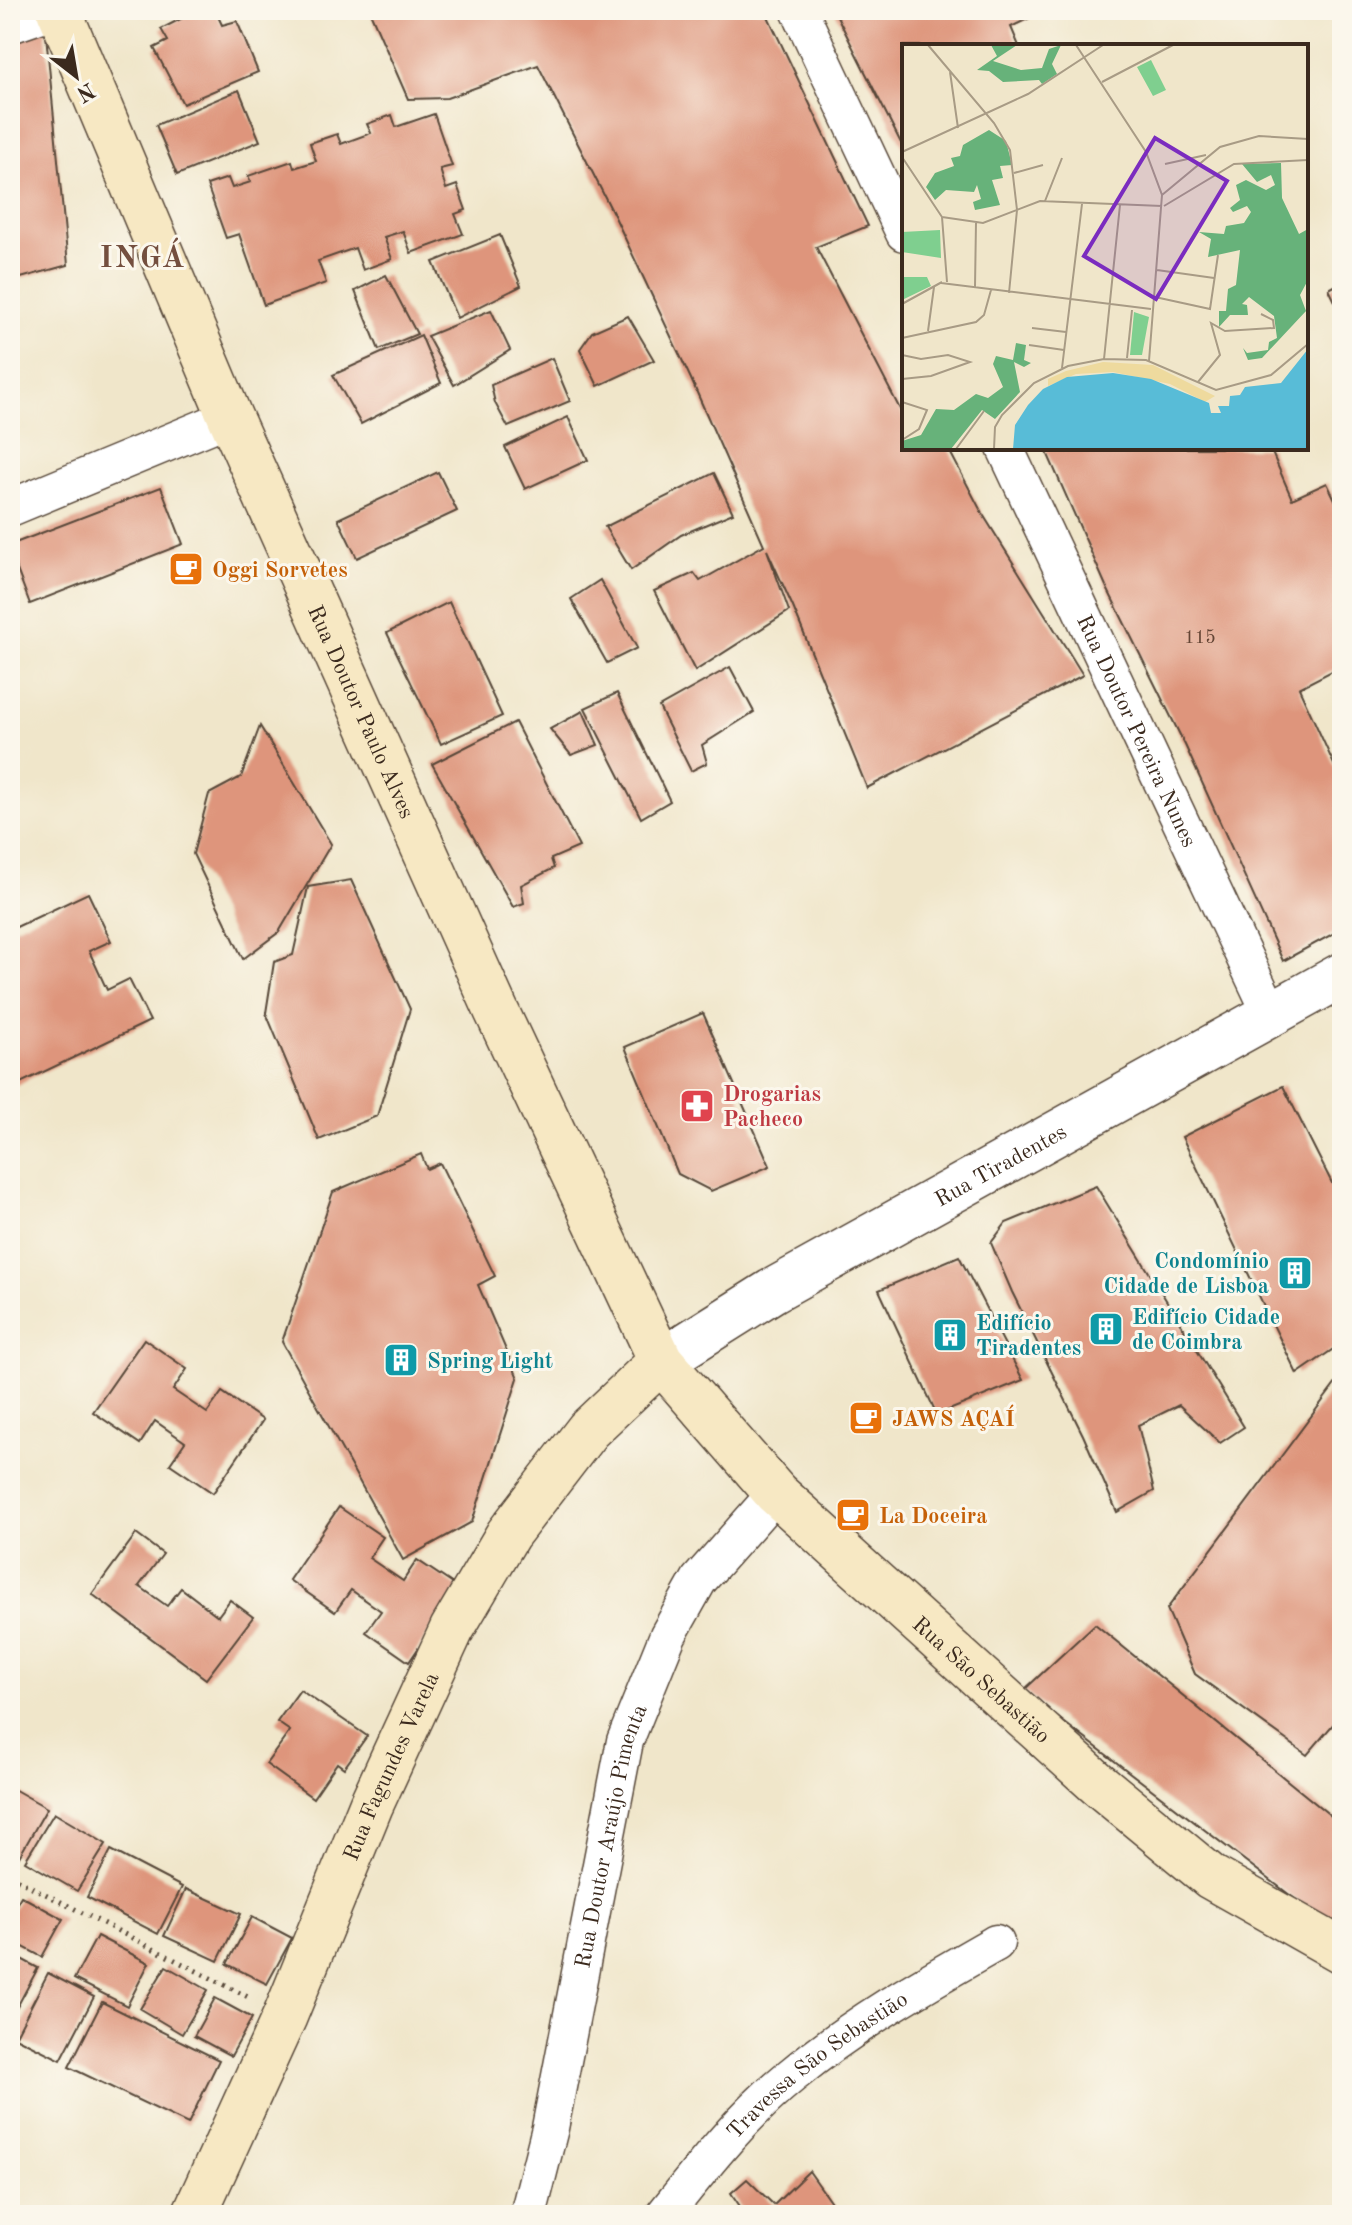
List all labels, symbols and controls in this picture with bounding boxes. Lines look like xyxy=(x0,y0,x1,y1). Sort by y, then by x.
north arrow xyxy=(36,36,116,116)
inset map xyxy=(902,44,1308,450)
text: N xyxy=(72,78,98,105)
district label: INGÁ xyxy=(100,237,186,274)
cafe icon: Oggi Sorvetes xyxy=(167,550,205,588)
place label: Oggi Sorvetes xyxy=(212,560,348,582)
street label: Rua Doutor Paulo Alves xyxy=(303,602,417,822)
street label: Rua Doutor Pereira Nunes xyxy=(1072,612,1200,851)
house number: 115 xyxy=(1184,629,1216,647)
place label: Drogarias Pacheco xyxy=(723,1084,821,1131)
pharmacy icon: Drogarias Pacheco xyxy=(678,1087,716,1125)
street label: Rua Tiradentes xyxy=(931,1121,1071,1212)
place label: Condomínio Cidade de Lisboa xyxy=(1104,1251,1269,1298)
building icon: Condomínio Cidade de Lisboa xyxy=(1276,1254,1314,1292)
place label: Edifício Cidade de Coimbra xyxy=(1132,1307,1280,1354)
building icon: Edifício Cidade de Coimbra xyxy=(1087,1310,1125,1348)
place label: Edifício Tiradentes xyxy=(976,1313,1081,1360)
building icon: Edifício Tiradentes xyxy=(931,1316,969,1354)
building icon: Spring Light xyxy=(382,1341,420,1379)
place label: Spring Light xyxy=(427,1351,553,1373)
cafe icon: JAWS AÇAÍ xyxy=(847,1399,885,1437)
place label: JAWS AÇAÍ xyxy=(892,1404,1015,1431)
cafe icon: La Doceira xyxy=(834,1496,872,1534)
place label: La Doceira xyxy=(879,1506,987,1528)
street label: Rua São Sebastião xyxy=(908,1613,1054,1748)
street label: Rua Fagundes Varela xyxy=(341,1669,444,1864)
street label: Rua Doutor Araújo Pimenta xyxy=(572,1701,652,1970)
street label: Travessa São Sebastião xyxy=(723,1988,912,2144)

